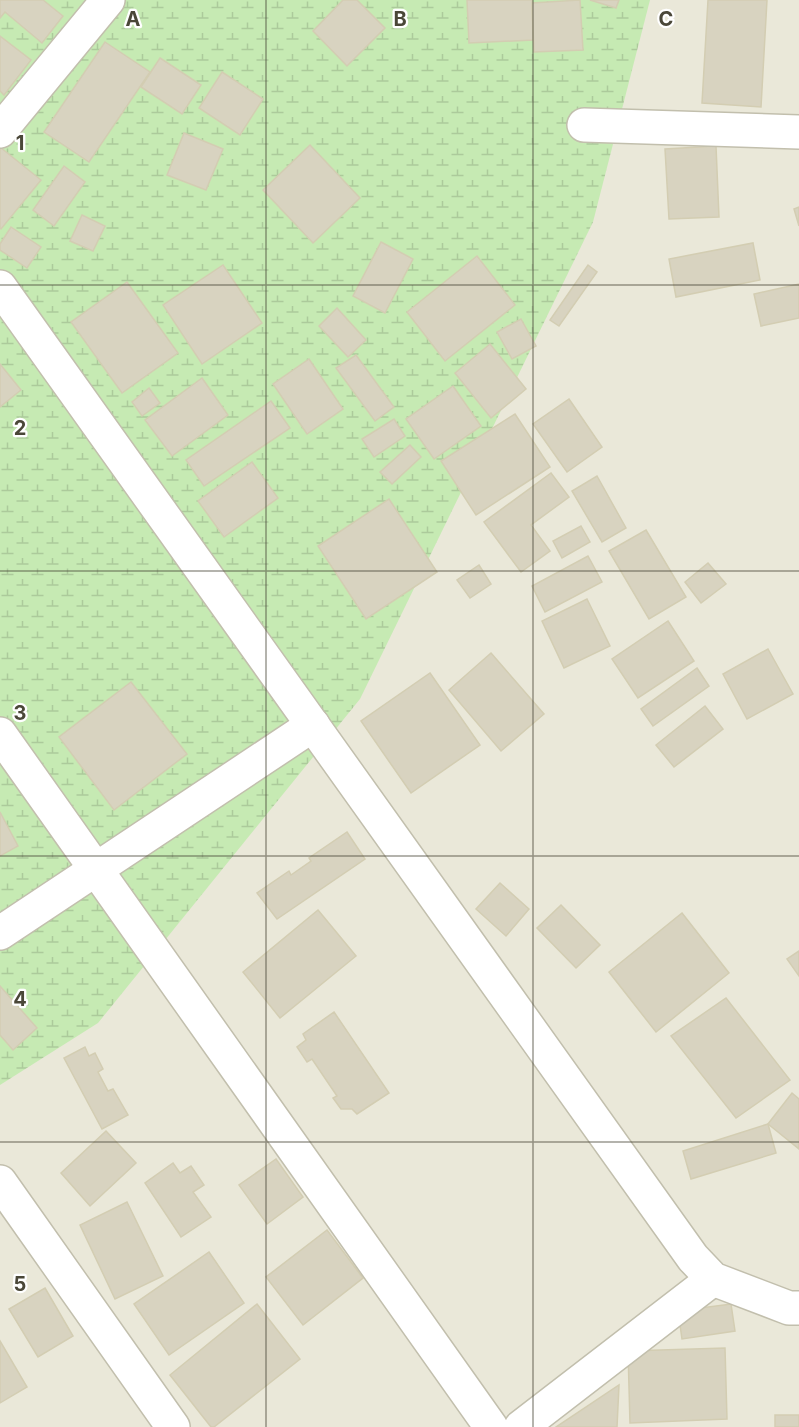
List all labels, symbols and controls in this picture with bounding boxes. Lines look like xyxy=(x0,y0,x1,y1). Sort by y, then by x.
text: A xyxy=(126,7,141,31)
text: B xyxy=(393,7,407,31)
text: C xyxy=(659,7,673,31)
text: 1 xyxy=(16,131,24,155)
text: 2 xyxy=(14,416,26,440)
text: 3 xyxy=(14,701,26,725)
text: 4 xyxy=(13,987,27,1011)
text: 5 xyxy=(14,1272,26,1296)

